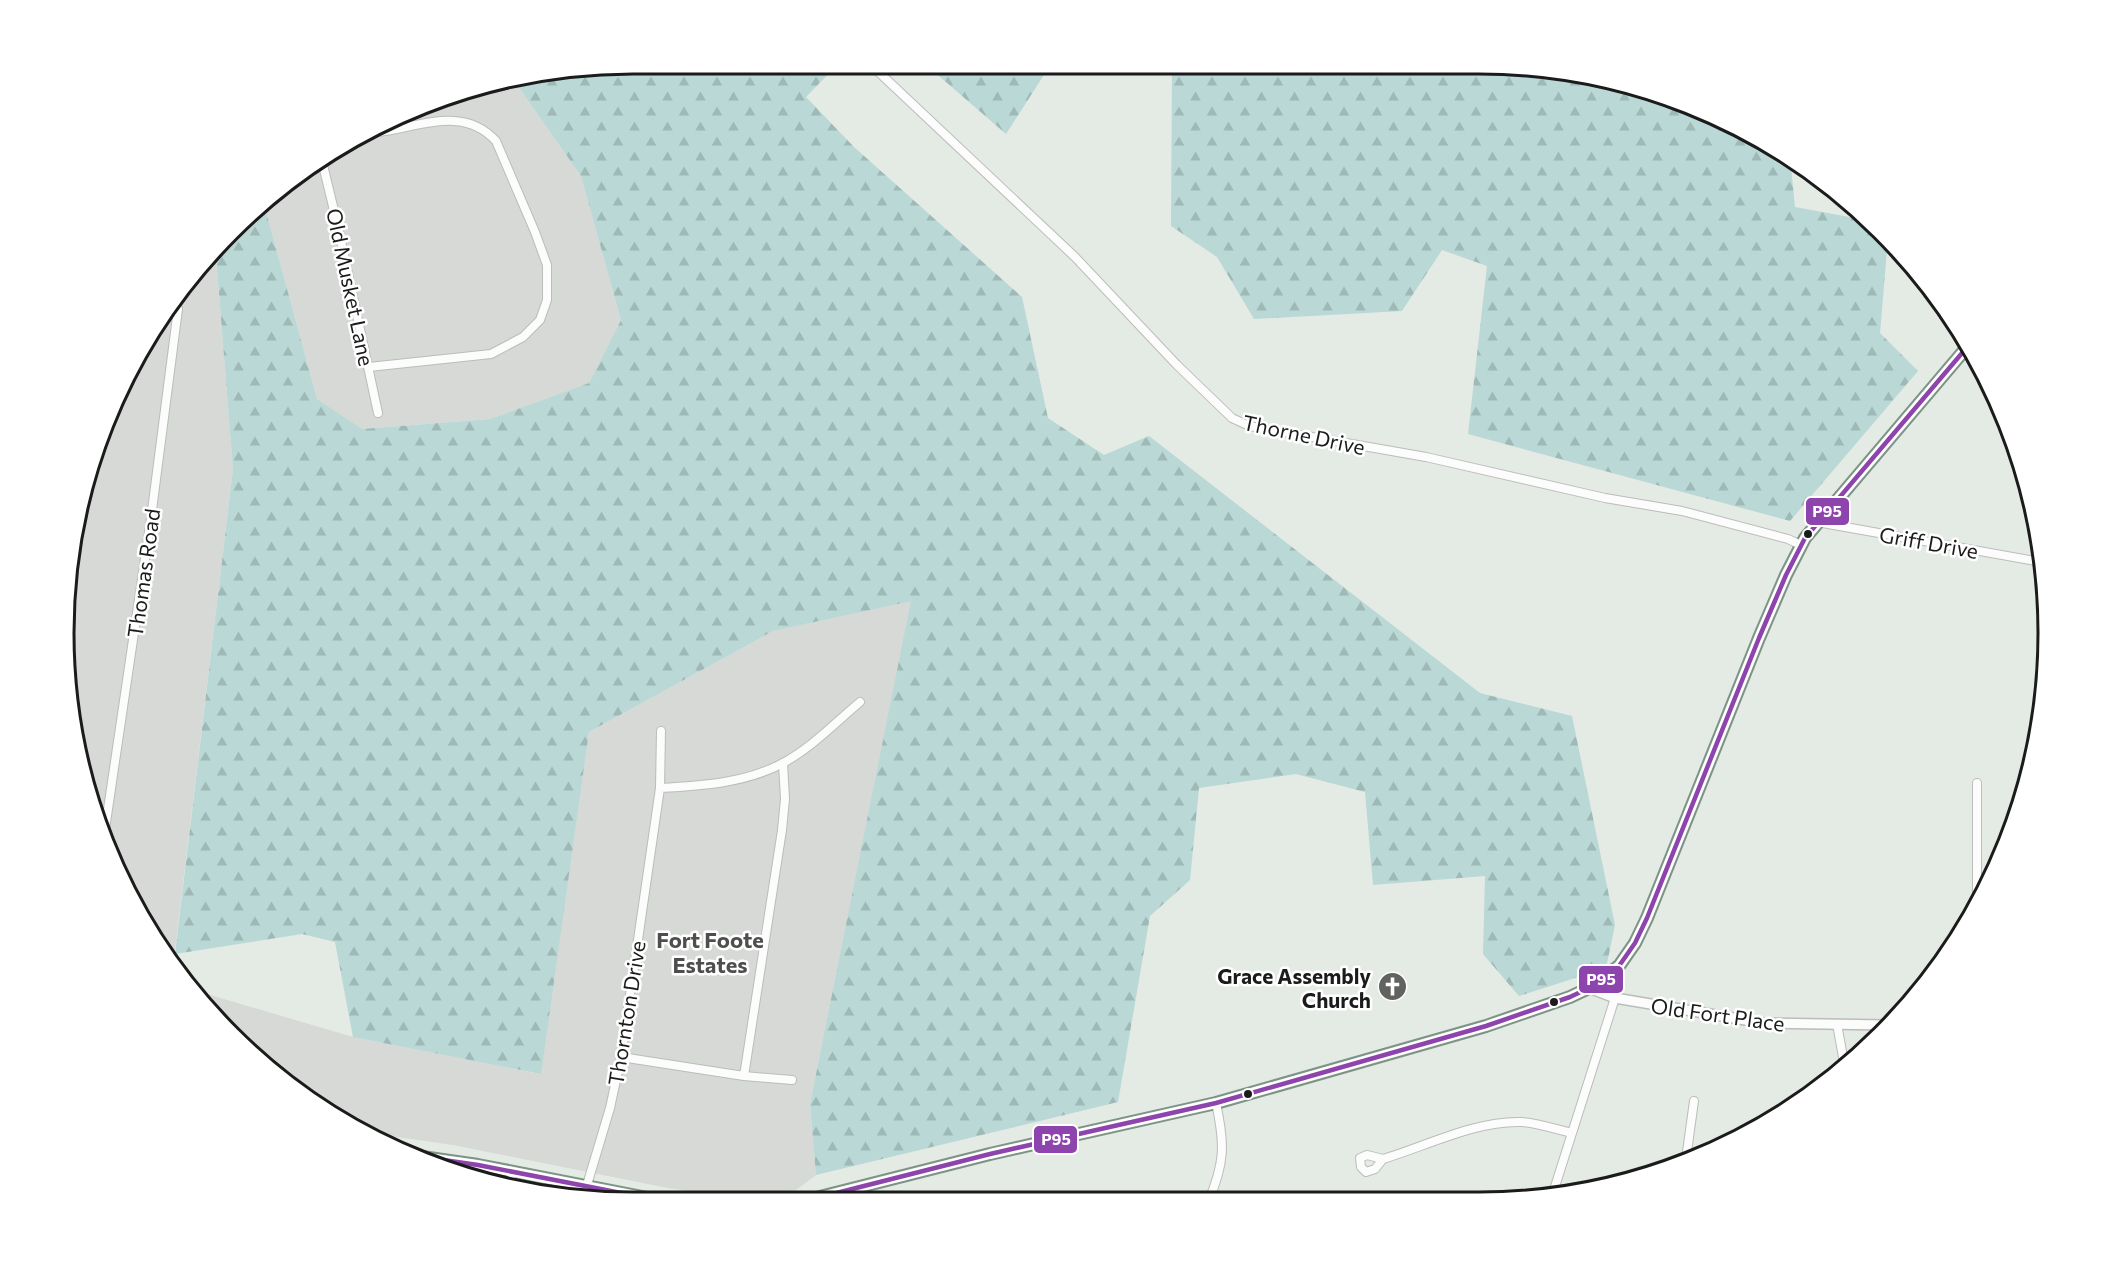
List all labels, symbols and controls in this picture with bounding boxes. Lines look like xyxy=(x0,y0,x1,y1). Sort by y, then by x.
street label: Old Musket Lane xyxy=(322,206,380,368)
street label: Thorne Drive xyxy=(1241,409,1367,459)
line badge: P95 xyxy=(1805,497,1850,526)
text: P95 xyxy=(1812,501,1842,520)
street label: Thomas Road xyxy=(122,507,164,639)
street label: Griff Drive xyxy=(1878,521,1980,563)
unlabelled marker xyxy=(1802,528,1814,540)
district label: Fort Foote Estates xyxy=(656,926,764,978)
street label: Thornton Drive xyxy=(602,939,650,1087)
place label: Grace Assembly Church xyxy=(1217,963,1371,1012)
line badge: P95 xyxy=(1578,965,1624,994)
text: P95 xyxy=(1586,969,1616,988)
church icon: Grace Assembly Church xyxy=(1376,971,1408,1003)
street label: Old Fort Place xyxy=(1650,992,1786,1036)
unlabelled marker xyxy=(1548,996,1560,1008)
unlabelled marker xyxy=(1242,1088,1254,1100)
line badge: P95 xyxy=(1033,1125,1078,1154)
text: P95 xyxy=(1041,1129,1071,1148)

